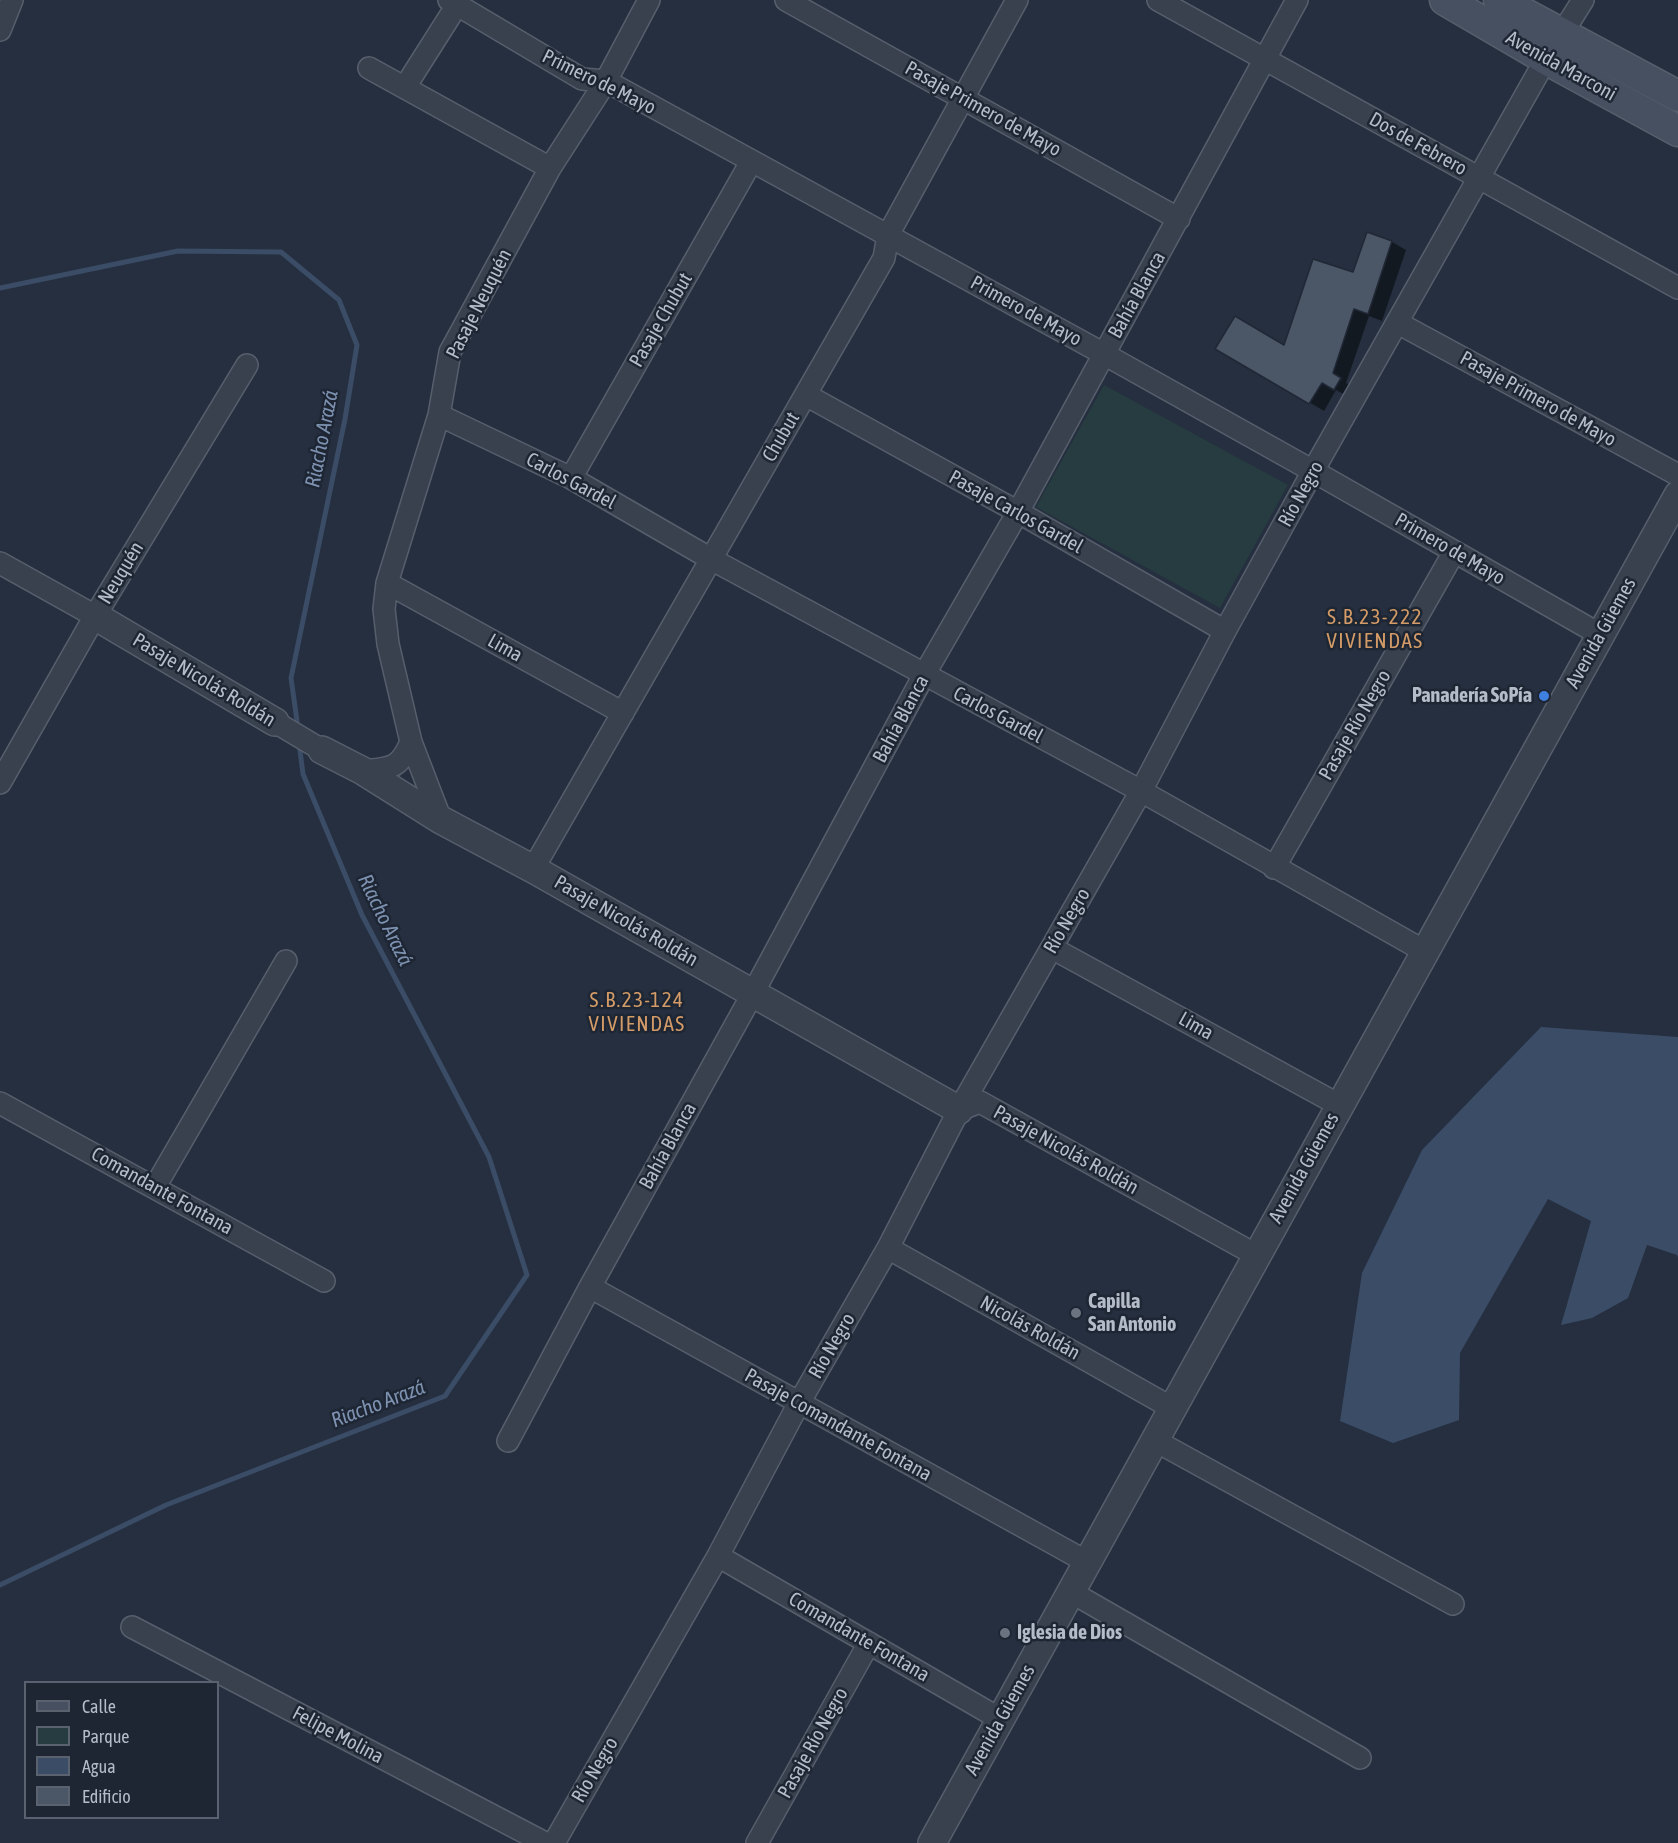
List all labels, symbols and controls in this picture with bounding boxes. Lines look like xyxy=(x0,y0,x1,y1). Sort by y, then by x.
street label: Avenida Marconi xyxy=(1502,26,1620,106)
street label: Primero de Mayo xyxy=(538,44,660,120)
street label: Pasaje Primero de Mayo xyxy=(901,56,1065,162)
street label: Dos de Febrero xyxy=(1365,107,1471,181)
street label: Pasaje Neuquén xyxy=(441,245,517,363)
street label: Bahía Blanca xyxy=(1103,247,1171,343)
street label: Pasaje Chubut xyxy=(624,269,698,371)
street label: Primero de Mayo xyxy=(966,271,1086,351)
street label: Pasaje Primero de Mayo xyxy=(1456,346,1620,452)
water label: Riacho Arazá xyxy=(300,388,344,490)
street label: Chubut xyxy=(757,408,805,466)
street label: Carlos Gardel xyxy=(522,447,620,515)
street label: Río Negro xyxy=(1273,457,1329,531)
street label: Pasaje Carlos Gardel xyxy=(945,465,1087,559)
street label: Primero de Mayo xyxy=(1391,508,1509,590)
street label: Neuquén xyxy=(93,537,149,609)
street label: Avenida Güemes xyxy=(1561,574,1641,692)
district label: S.B.23-222 VIVIENDAS xyxy=(1327,604,1423,654)
street label: Pasaje Nicolás Roldán xyxy=(128,628,280,732)
street label: Lima xyxy=(483,629,527,667)
street label: Pasaje Río Negro xyxy=(1314,666,1396,784)
street label: Bahía Blanca xyxy=(868,671,934,767)
street label: Carlos Gardel xyxy=(949,681,1047,749)
place label: Panadería SoPía xyxy=(1412,684,1532,708)
marker: Panadería SoPía xyxy=(1537,689,1551,703)
water label: Riacho Arazá xyxy=(352,870,418,970)
street label: Pasaje Nicolás Roldán xyxy=(550,870,702,972)
street label: Río Negro xyxy=(1039,884,1095,958)
district label: S.B.23-124 VIVIENDAS xyxy=(589,987,685,1037)
street label: Lima xyxy=(1174,1007,1218,1045)
street label: Bahía Blanca xyxy=(634,1098,702,1194)
street label: Pasaje Nicolás Roldán xyxy=(989,1100,1143,1200)
street label: Avenida Güemes xyxy=(1264,1109,1344,1227)
street label: Comandante Fontana xyxy=(87,1142,237,1240)
place label: Capilla San Antonio xyxy=(1088,1290,1176,1337)
street label: Nicolás Roldán xyxy=(976,1291,1084,1365)
marker: Capilla San Antonio xyxy=(1069,1306,1083,1320)
street label: Río Negro xyxy=(804,1309,860,1383)
street label: Pasaje Comandante Fontana xyxy=(740,1364,936,1486)
water label: Riacho Arazá xyxy=(327,1375,429,1433)
street label: Comandante Fontana xyxy=(784,1587,934,1687)
place label: Iglesia de Dios xyxy=(1017,1621,1122,1645)
marker: Iglesia de Dios xyxy=(998,1626,1012,1640)
street label: Avenida Güemes xyxy=(960,1661,1040,1779)
legend xyxy=(24,1681,219,1819)
street label: Pasaje Río Negro xyxy=(773,1683,853,1803)
text: Calle xyxy=(82,1696,116,1717)
street label: Felipe Molina xyxy=(288,1701,388,1769)
text: Parque xyxy=(82,1726,130,1747)
street label: Río Negro xyxy=(567,1733,623,1807)
text: Agua xyxy=(82,1756,116,1777)
text: Edificio xyxy=(82,1786,131,1807)

